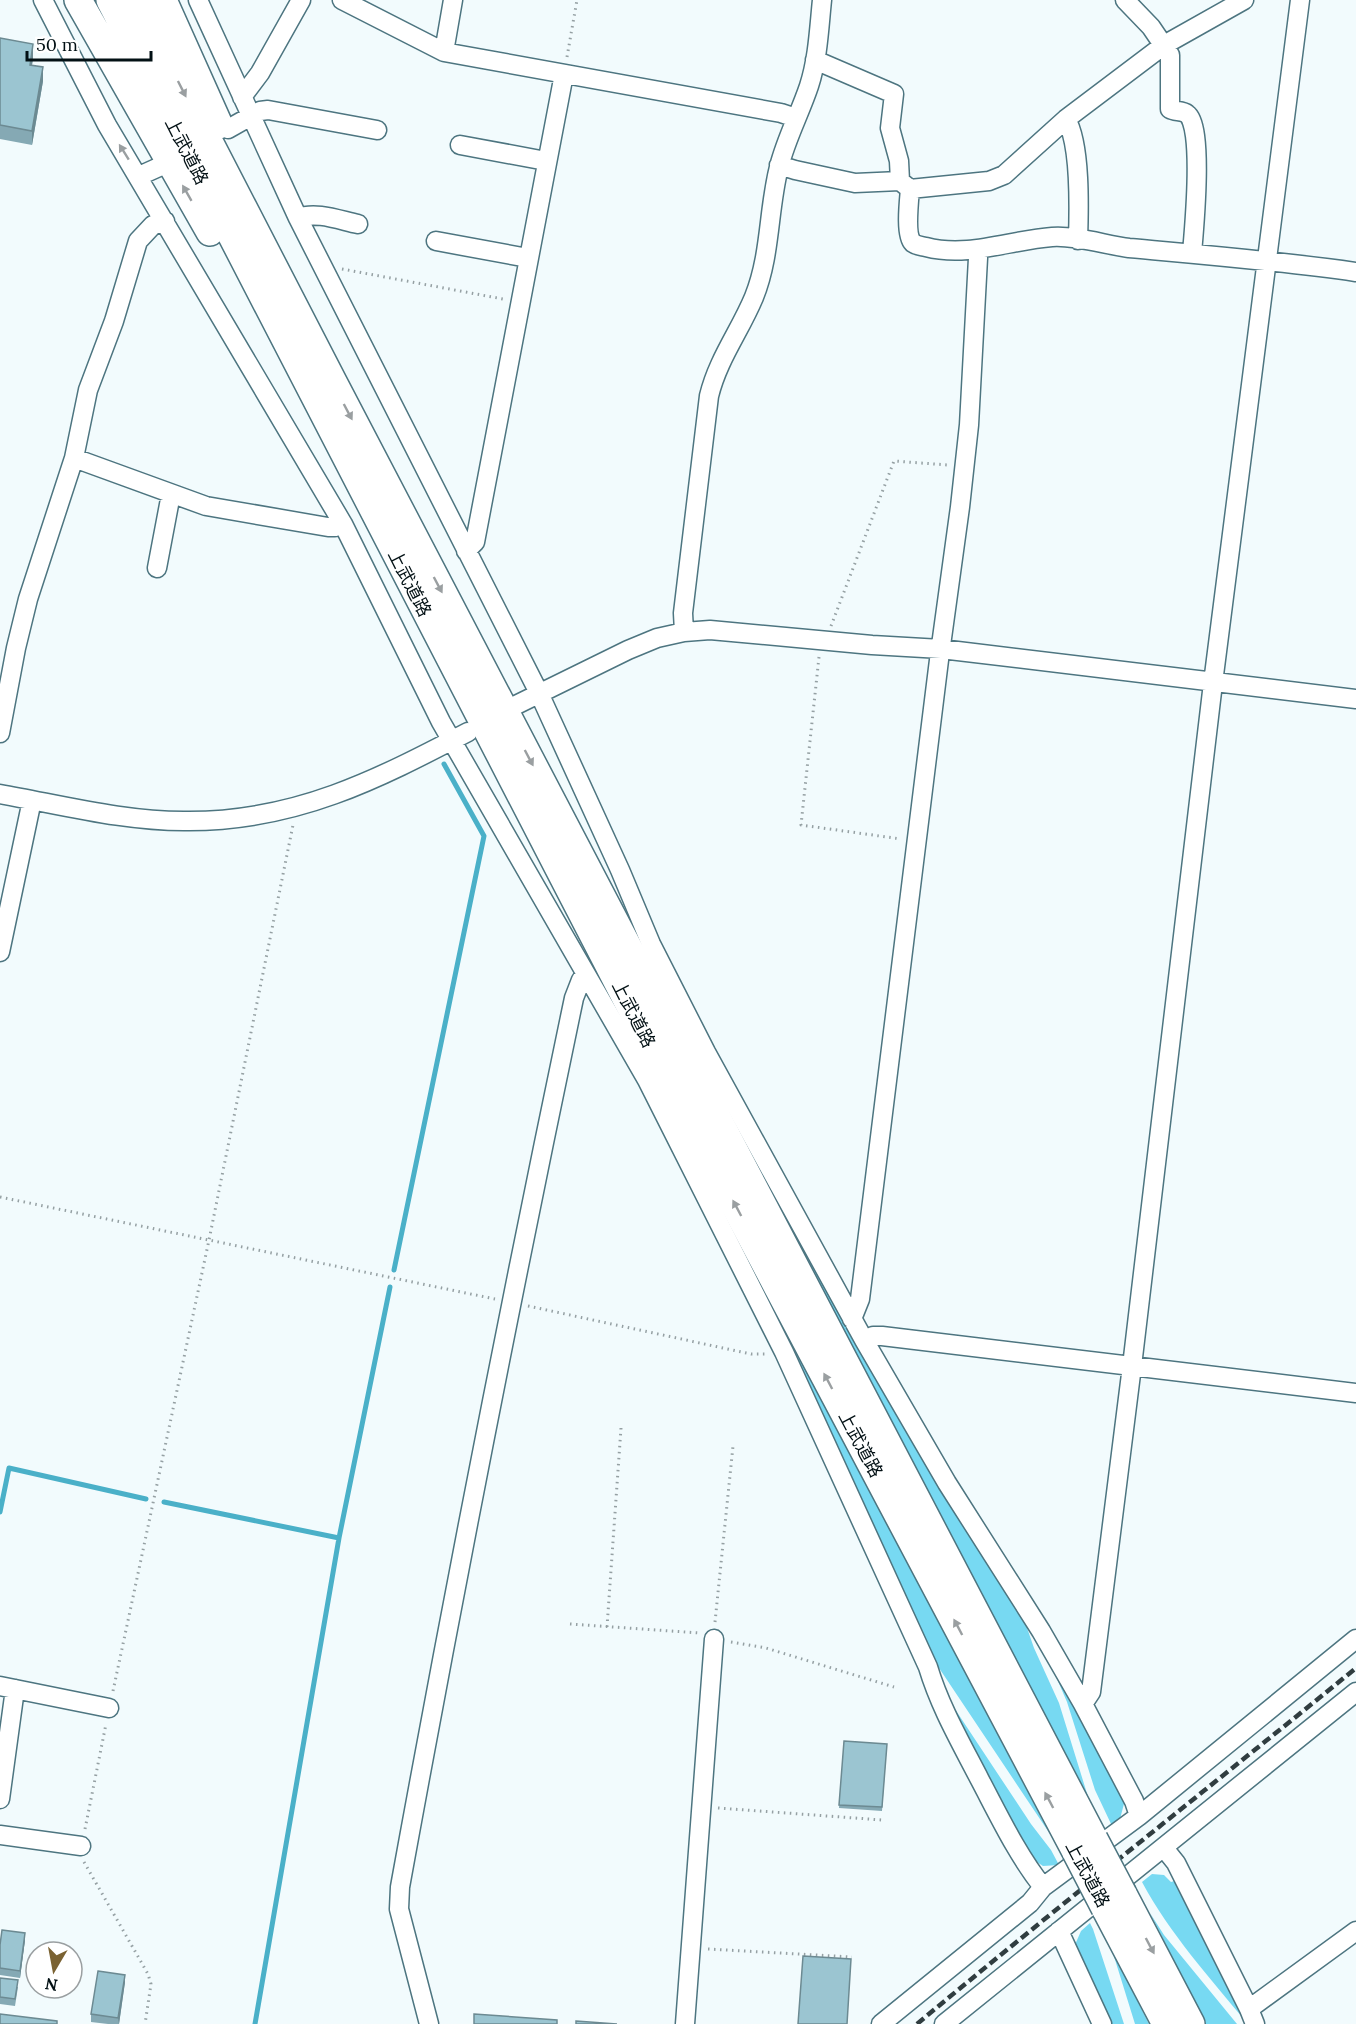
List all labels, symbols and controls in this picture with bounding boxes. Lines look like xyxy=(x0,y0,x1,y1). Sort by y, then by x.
scale bar xyxy=(27,24,152,62)
text: 50 m xyxy=(36,33,78,56)
one-way arrow xyxy=(177,81,186,98)
street label: 上武道路 xyxy=(160,114,214,188)
one-way arrow xyxy=(118,145,130,161)
one-way arrow xyxy=(182,184,192,201)
one-way arrow xyxy=(343,404,353,421)
street label: 上武道路 xyxy=(383,546,437,620)
one-way arrow xyxy=(434,576,443,593)
one-way arrow xyxy=(524,749,533,766)
street label: 上武道路 xyxy=(607,977,661,1051)
one-way arrow xyxy=(732,1199,742,1217)
one-way arrow xyxy=(823,1372,832,1389)
street label: 上武道路 xyxy=(834,1407,888,1481)
one-way arrow xyxy=(953,1619,963,1636)
one-way arrow xyxy=(1044,1791,1054,1808)
street label: 上武道路 xyxy=(1061,1837,1115,1911)
one-way arrow xyxy=(1145,1938,1155,1955)
north arrow xyxy=(24,1940,84,2000)
text: N xyxy=(44,1974,59,1996)

